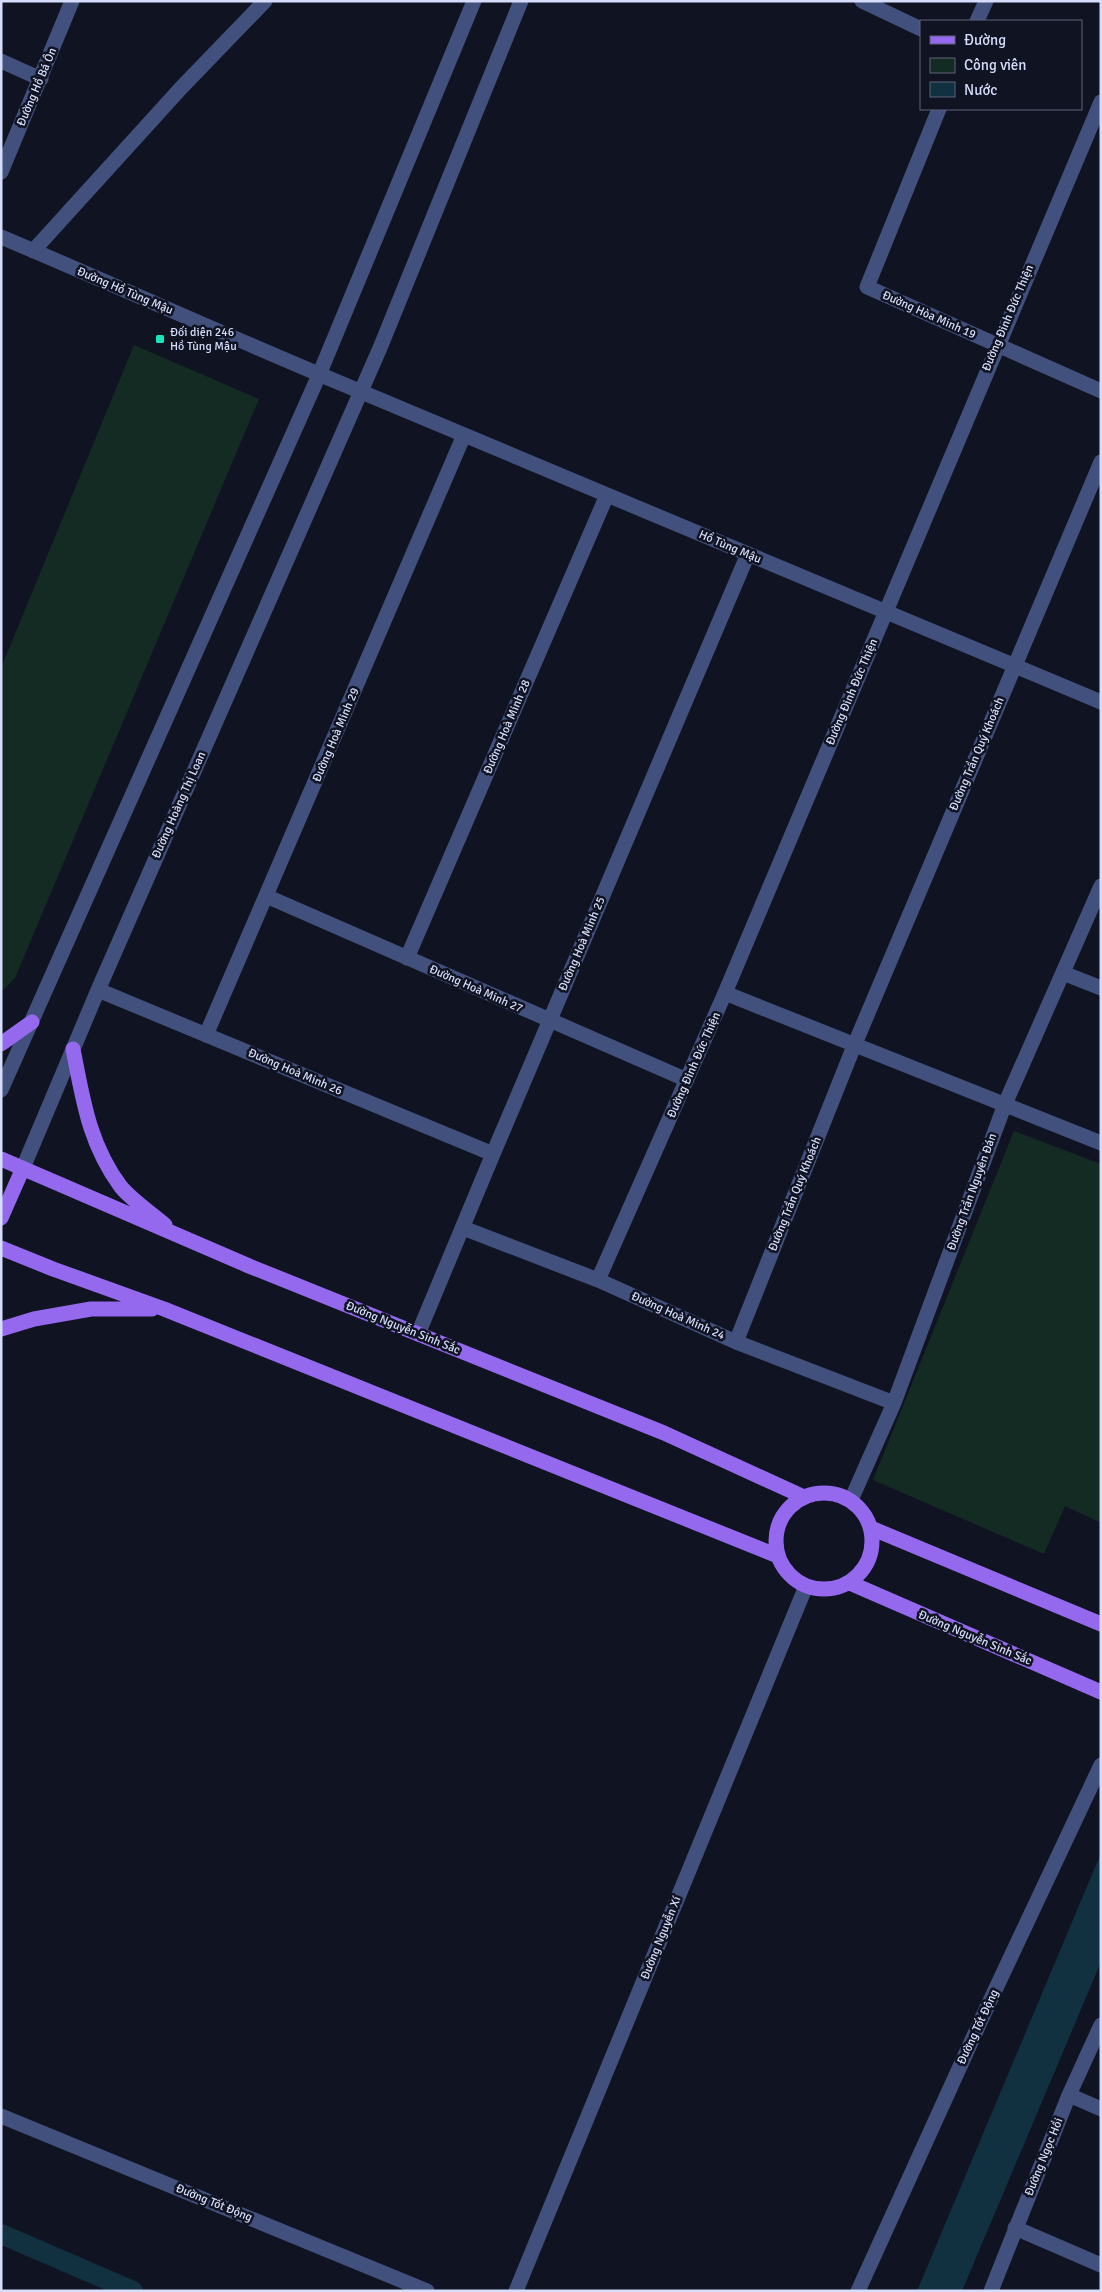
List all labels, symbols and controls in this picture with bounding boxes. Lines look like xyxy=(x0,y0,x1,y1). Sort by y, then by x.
legend xyxy=(920,20,1082,110)
text: Đường xyxy=(964,31,1006,49)
street label: Đường Hồ Bá Ôn xyxy=(14,46,60,128)
text: Công viên xyxy=(964,56,1027,74)
text: Nước xyxy=(964,81,997,99)
street label: Đường Đinh Đức Thiện xyxy=(979,262,1037,374)
street label: Đường Hồ Tùng Mậu xyxy=(75,264,175,318)
street label: Đường Hòa Minh 19 xyxy=(880,288,978,342)
place label: Đối diện 246 Hồ Tùng Mậu xyxy=(170,325,237,354)
marker: Đối diện 246 Hồ Tùng Mậu xyxy=(154,333,166,345)
street label: Hồ Tùng Mậu xyxy=(696,527,764,567)
street label: Đường Đinh Đức Thiện xyxy=(823,636,881,748)
street label: Đường Hoà Minh 28 xyxy=(480,678,534,776)
street label: Đường Hoà Minh 29 xyxy=(309,686,363,784)
street label: Đường Trần Quý Khoách xyxy=(946,695,1008,813)
street label: Đường Hoàng Thị Loan xyxy=(149,749,209,861)
street label: Đường Hoà Minh 25 xyxy=(555,895,609,993)
street label: Đường Hoà Minh 27 xyxy=(427,962,525,1016)
street label: Đường Đinh Đức Thiện xyxy=(664,1010,724,1120)
street label: Đường Hoà Minh 26 xyxy=(246,1045,344,1099)
street label: Đường Trần Nguyên Đán xyxy=(944,1131,1000,1253)
street label: Đường Trần Quý Khoách xyxy=(765,1135,825,1253)
street label: Đường Hoà Minh 24 xyxy=(629,1289,728,1344)
street label: Đường Nguyễn Sinh Sắc xyxy=(344,1298,463,1358)
street label: Đường Nguyễn Sinh Sắc xyxy=(916,1607,1034,1669)
street label: Đường Nguyễn Xí xyxy=(637,1894,685,1982)
street label: Đường Tốt Động xyxy=(954,1987,1002,2067)
street label: Đường Ngọc Hồi xyxy=(1022,2116,1066,2198)
street label: Đường Tốt Động xyxy=(173,2181,255,2225)

